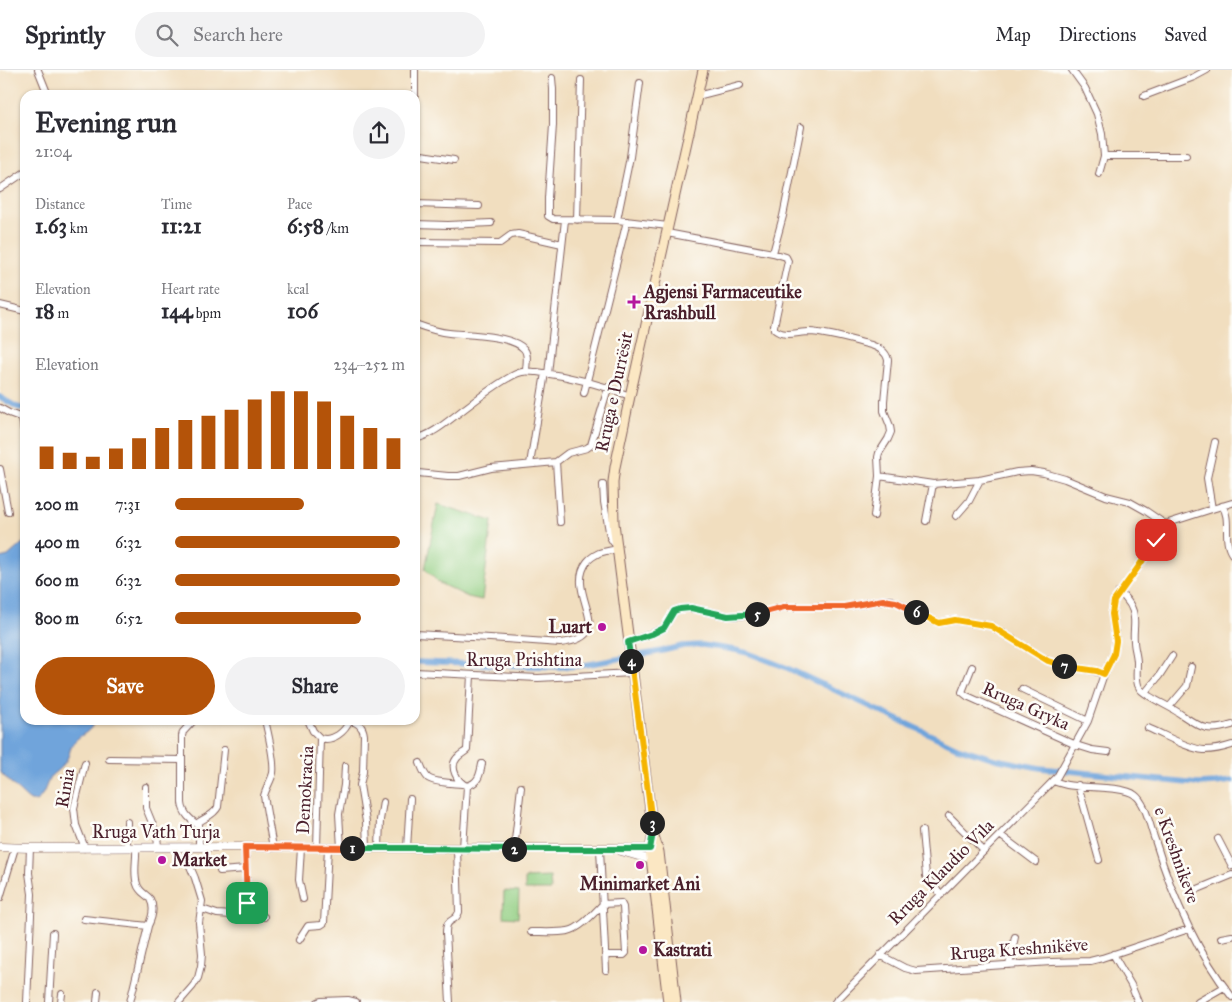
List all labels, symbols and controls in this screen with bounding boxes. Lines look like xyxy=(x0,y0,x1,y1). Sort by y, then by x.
search box xyxy=(135,12,485,57)
text: Sprintly xyxy=(25,20,105,50)
icon: search xyxy=(153,21,181,49)
text: Search here xyxy=(193,23,283,46)
text: Map xyxy=(995,24,1031,46)
text: Directions xyxy=(1059,24,1136,46)
text: Saved xyxy=(1164,24,1207,46)
text: Evening run xyxy=(35,105,177,140)
button: share xyxy=(353,107,405,159)
text: 21:04 xyxy=(35,142,71,161)
text: Distance xyxy=(35,196,85,213)
text: Time xyxy=(161,196,192,213)
text: Pace xyxy=(287,196,312,213)
text: 1.63 xyxy=(35,213,67,239)
text: 11:21 xyxy=(161,213,202,239)
text: 6:58 xyxy=(287,213,324,239)
text: km xyxy=(67,220,88,237)
text: /km xyxy=(324,220,349,237)
text: Elevation xyxy=(35,281,91,298)
text: Heart rate xyxy=(161,281,220,298)
text: kcal xyxy=(287,281,309,298)
place label: Agjensi Farmaceutike Rrashbull xyxy=(643,281,802,324)
marker: Agjensi Farmaceutike Rrashbull xyxy=(628,296,640,308)
text: 18 xyxy=(35,298,54,324)
text: 144 xyxy=(161,298,193,324)
text: 106 xyxy=(287,298,318,324)
text: m xyxy=(54,305,69,322)
text: bpm xyxy=(193,305,221,322)
street label: Rruga e Durrësit xyxy=(590,329,639,455)
text: Elevation xyxy=(35,355,99,374)
text: 234–252 m xyxy=(333,355,405,374)
text: 200 m xyxy=(35,495,78,514)
text: 7:31 xyxy=(115,495,140,514)
pin xyxy=(1135,519,1177,561)
icon: check xyxy=(1142,526,1170,554)
text: 400 m xyxy=(35,533,79,552)
text: 6:32 xyxy=(115,533,142,552)
text: 600 m xyxy=(35,571,79,590)
text: 6:32 xyxy=(115,571,142,590)
pin: 6 xyxy=(904,600,928,624)
pin: 5 xyxy=(744,602,770,626)
text: 6 xyxy=(913,604,920,621)
text: 5 xyxy=(754,606,761,623)
text: 800 m xyxy=(35,609,79,628)
text: 6:52 xyxy=(115,609,143,628)
place label: Luart xyxy=(548,616,593,638)
marker: Luart xyxy=(596,621,608,633)
pin: 4 xyxy=(618,648,644,674)
street label: Rruga Prishtina xyxy=(466,649,582,672)
text: 4 xyxy=(628,653,635,670)
pin: 7 xyxy=(1052,654,1076,678)
button: Save xyxy=(35,657,215,715)
button: Share xyxy=(225,657,405,715)
text: 7 xyxy=(1061,658,1068,675)
street label: Rruga Gryka xyxy=(979,677,1073,736)
street label: Demokracia xyxy=(292,745,318,835)
street label: Rinia xyxy=(51,766,79,810)
street label: e Kreshnikeve xyxy=(1149,804,1205,906)
pin: 3 xyxy=(640,810,664,836)
street label: Rruga Klaudio Vila xyxy=(883,814,1000,930)
text: 3 xyxy=(650,815,655,832)
street label: Rruga Vath Turja xyxy=(92,821,221,844)
pin: 1 xyxy=(340,836,364,860)
pin: 2 xyxy=(502,836,526,862)
text: 1 xyxy=(350,840,355,857)
text: 2 xyxy=(511,841,518,858)
place label: Market xyxy=(172,849,227,871)
marker: Market xyxy=(156,854,168,866)
marker: Minimarket Ani xyxy=(634,859,646,871)
place label: Minimarket Ani xyxy=(580,873,701,895)
pin xyxy=(226,882,268,924)
icon: arrive xyxy=(233,889,261,917)
street label: Rruga Kreshnikëve xyxy=(949,933,1089,966)
place label: Kastrati xyxy=(653,939,713,961)
marker: Kastrati xyxy=(637,944,649,956)

